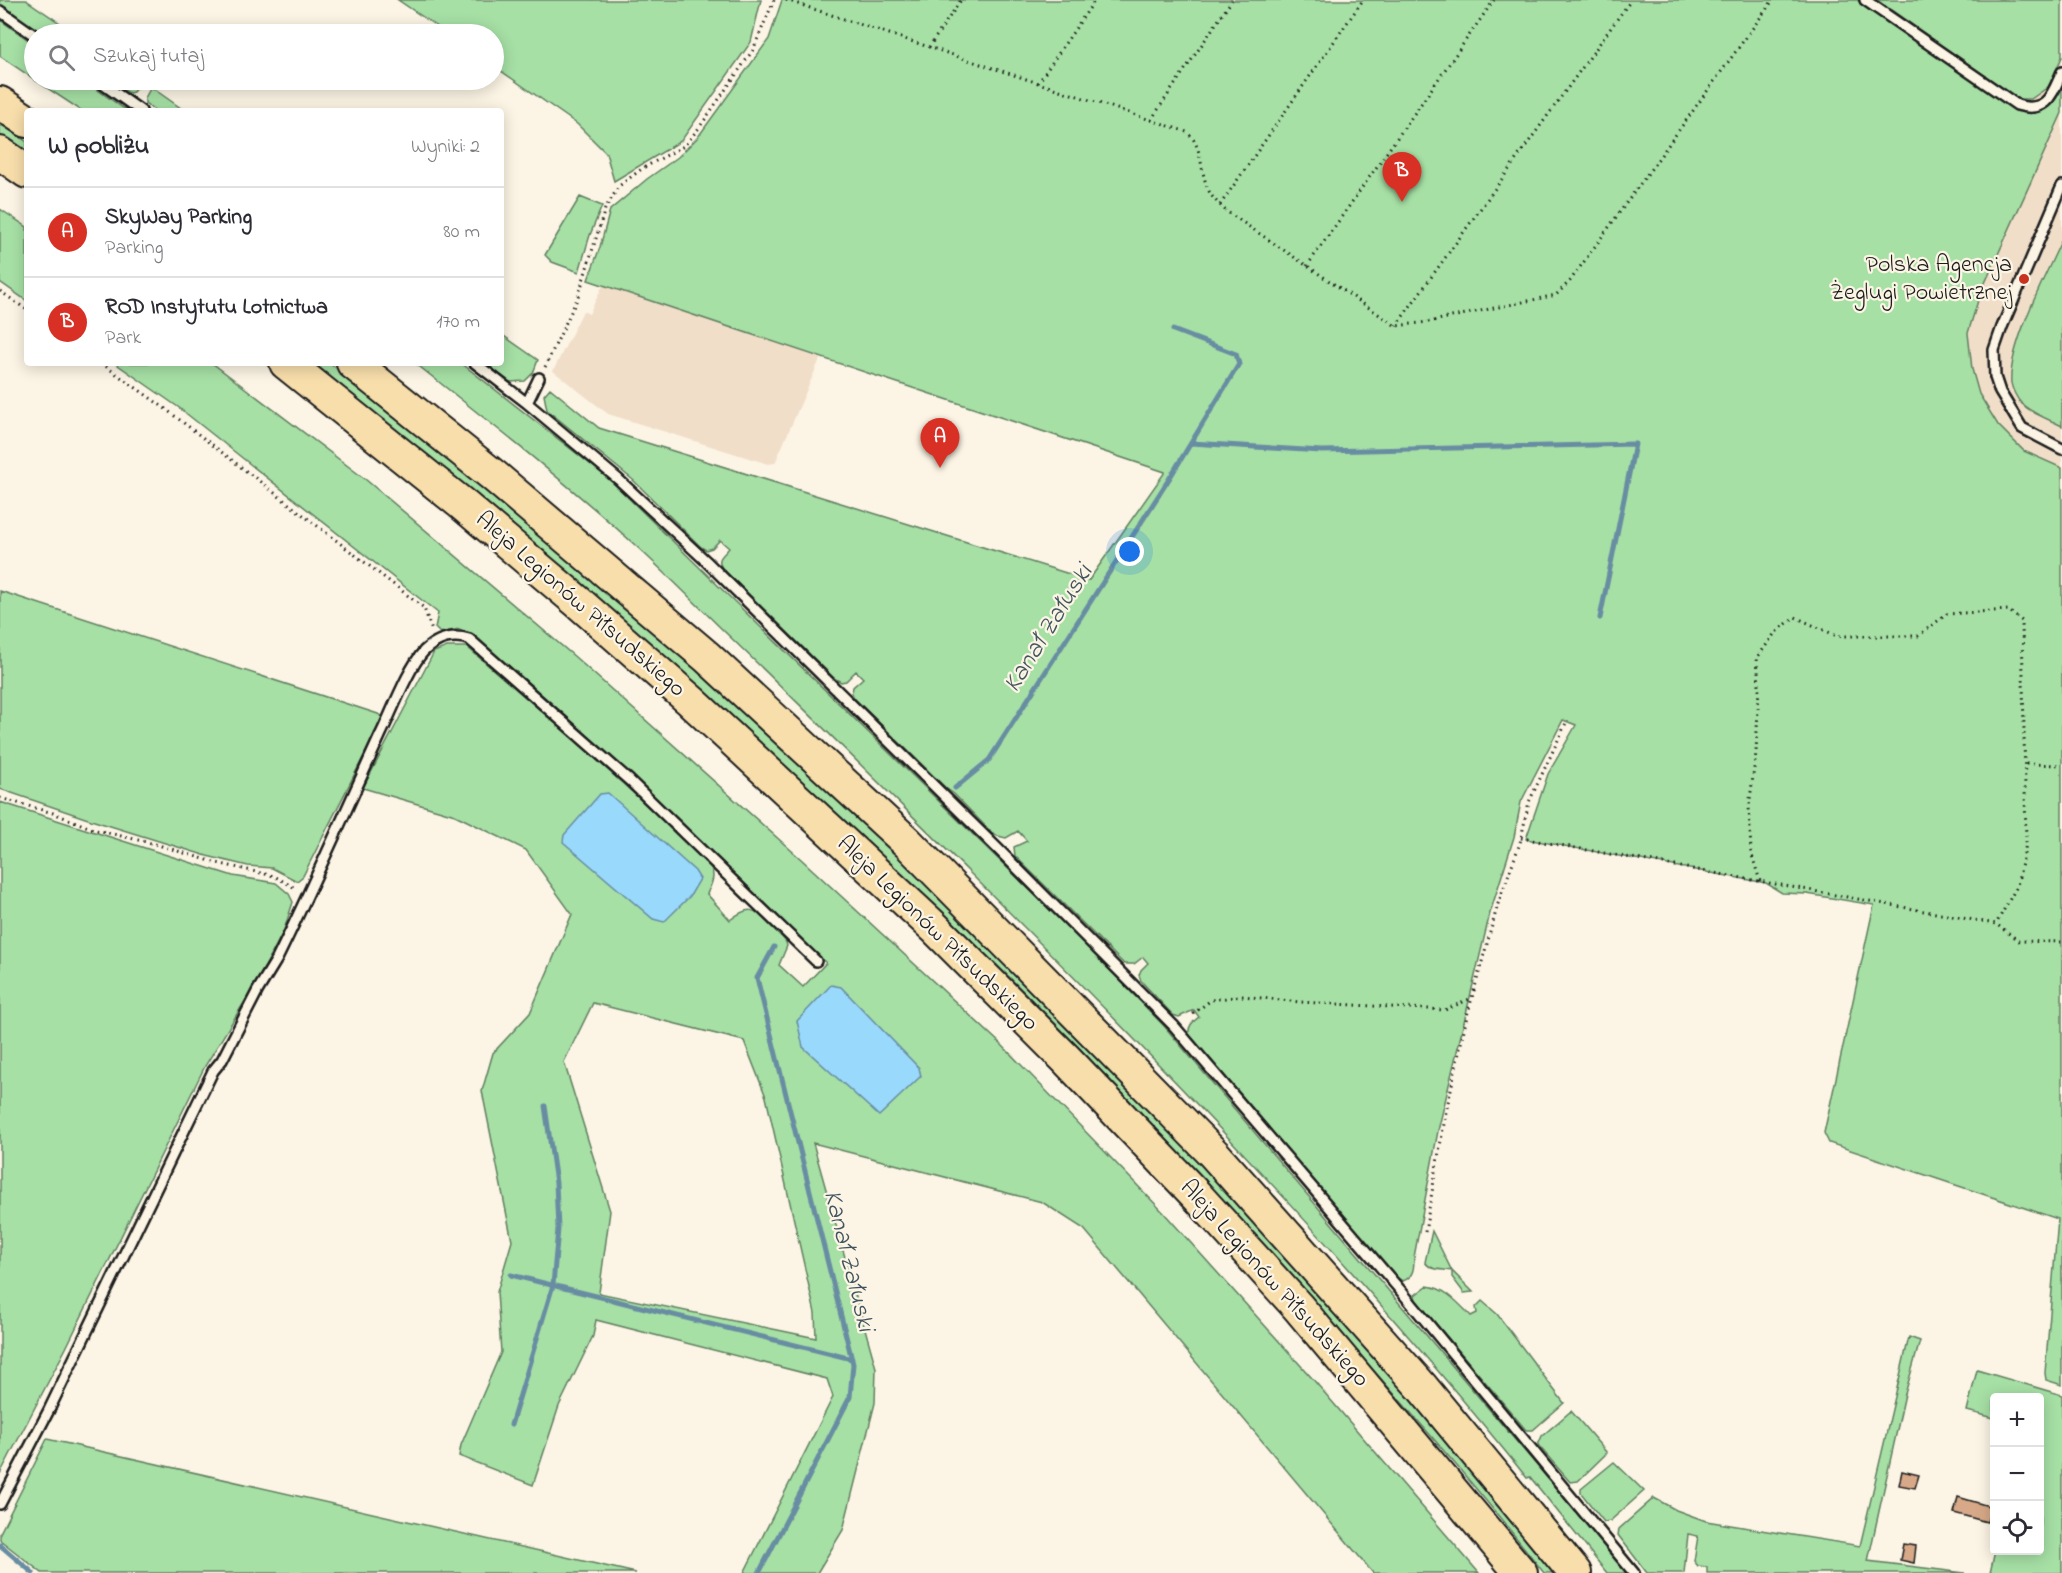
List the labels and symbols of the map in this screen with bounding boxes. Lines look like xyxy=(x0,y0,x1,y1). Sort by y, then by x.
pin: B xyxy=(1382,152,1422,202)
place label: Polska Agencja Żeglugi Powietrznej xyxy=(1830,248,2013,311)
marker: Polska Agencja Żeglugi Powietrznej xyxy=(2017,272,2031,286)
pin: A xyxy=(920,418,960,468)
street label: Aleja Legionów Piłsudskiego xyxy=(467,503,693,707)
your location xyxy=(1115,537,1144,566)
water label: Kanał Załuski xyxy=(995,556,1105,700)
street label: Aleja Legionów Piłsudskiego xyxy=(828,828,1046,1040)
street label: Aleja Legionów Piłsudskiego xyxy=(1171,1172,1377,1396)
water label: Kanał Załuski xyxy=(812,1186,885,1338)

